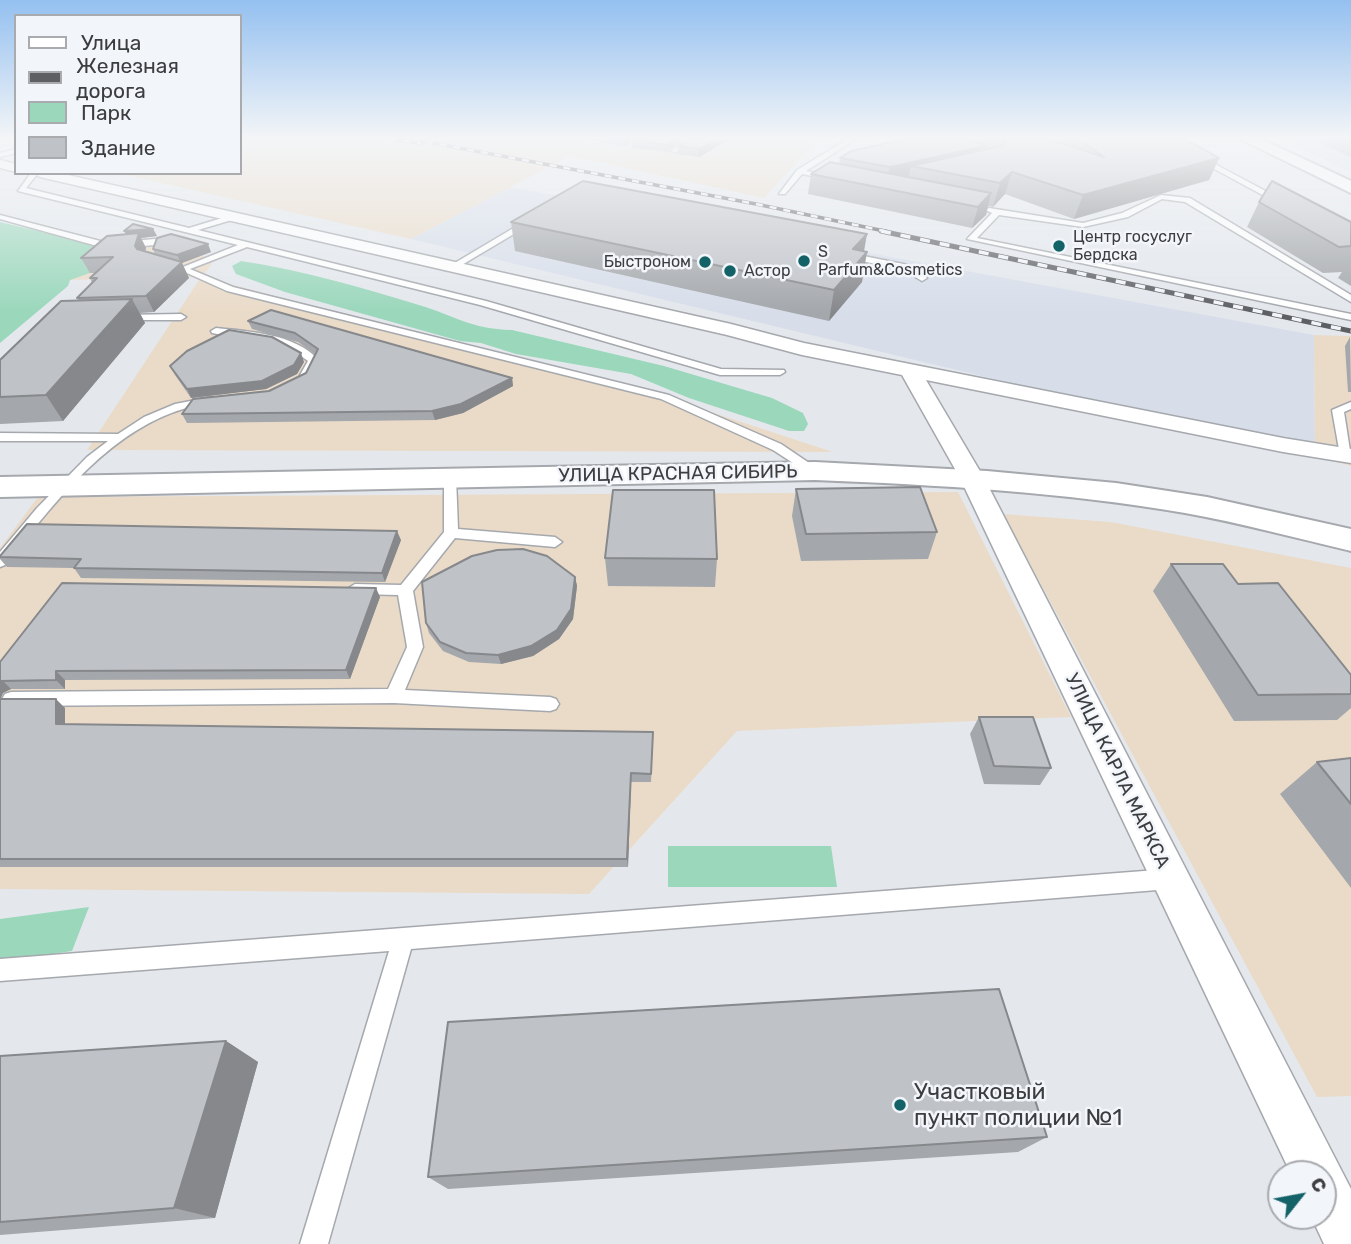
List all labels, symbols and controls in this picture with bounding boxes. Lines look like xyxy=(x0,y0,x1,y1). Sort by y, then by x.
legend xyxy=(14,14,242,175)
text: Улица xyxy=(81,30,141,55)
text: Железная дорога xyxy=(76,53,179,103)
text: Парк xyxy=(81,100,131,125)
text: Здание xyxy=(81,135,156,160)
place label: Центр госуслуг Бердска xyxy=(1073,227,1192,265)
marker: Центр госуслуг Бердска xyxy=(1051,238,1067,254)
place label: S Parfum&Cosmetics xyxy=(818,242,962,280)
place label: Быстроном xyxy=(604,252,691,272)
marker: S Parfum&Cosmetics xyxy=(796,253,812,269)
marker: Быстроном xyxy=(697,254,713,270)
place label: Астор xyxy=(744,261,790,281)
marker: Астор xyxy=(722,263,738,279)
street label: УЛИЦА КРАСНАЯ СИБИРЬ xyxy=(558,461,798,487)
street label: УЛИЦА КАРЛА МАРКСА xyxy=(1060,670,1174,872)
place label: Участковый пункт полиции №1 xyxy=(914,1078,1122,1132)
marker: Участковый пункт полиции №1 xyxy=(892,1097,908,1113)
north arrow xyxy=(1267,1160,1337,1230)
text: С xyxy=(1305,1173,1332,1197)

